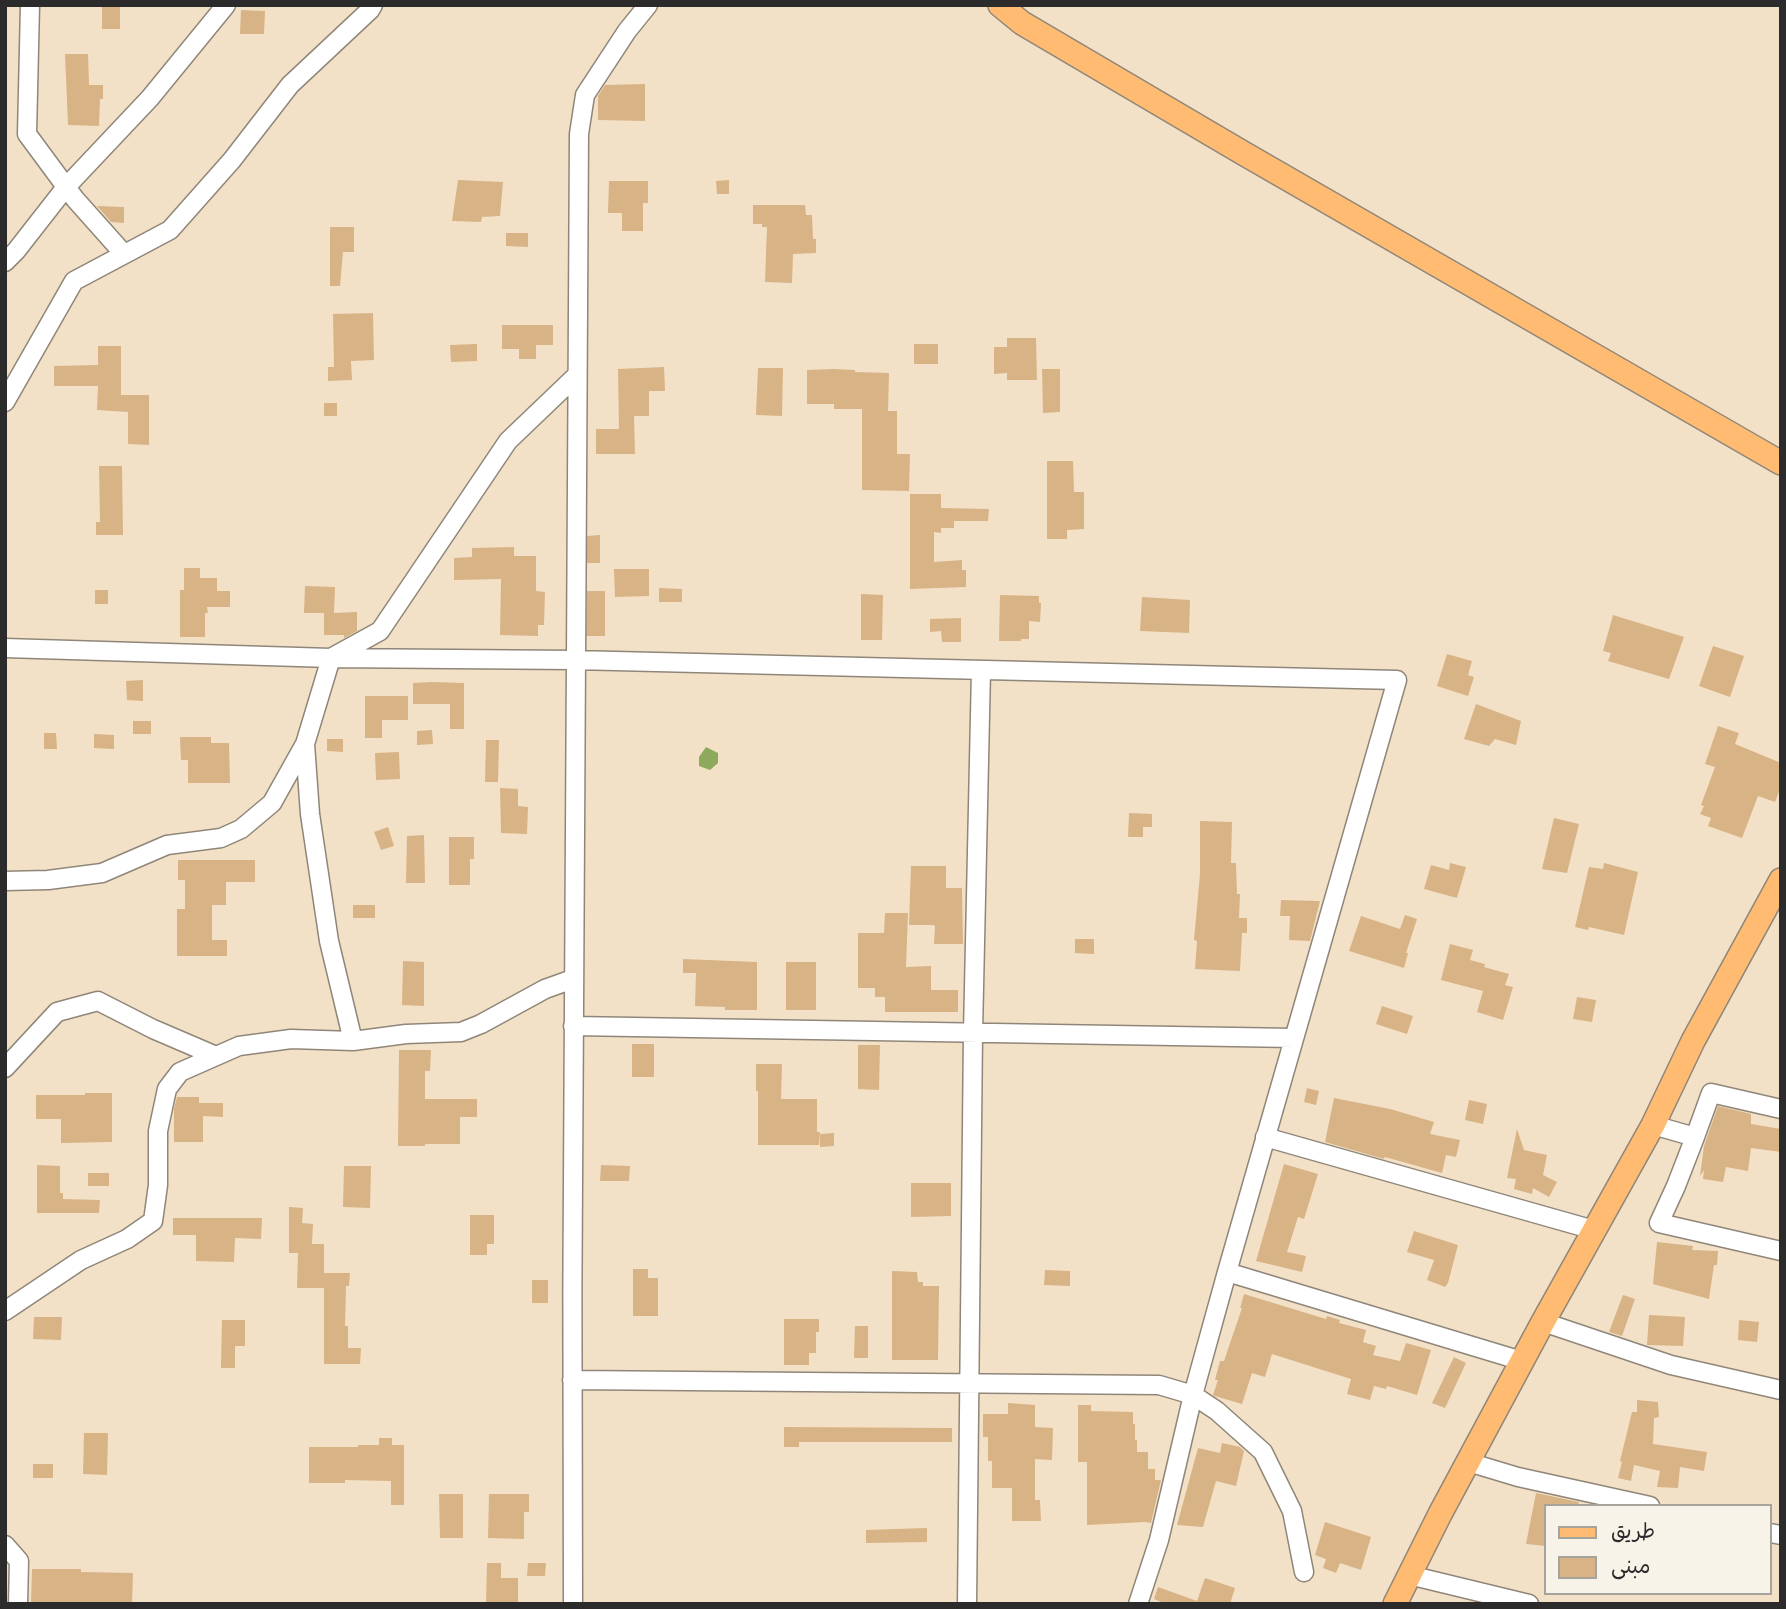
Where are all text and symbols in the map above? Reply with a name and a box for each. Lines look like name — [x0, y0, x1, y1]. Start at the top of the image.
legend — [1544, 1504, 1772, 1595]
text: طريق — [1611, 1517, 1655, 1544]
text: مبنى — [1611, 1552, 1650, 1579]

